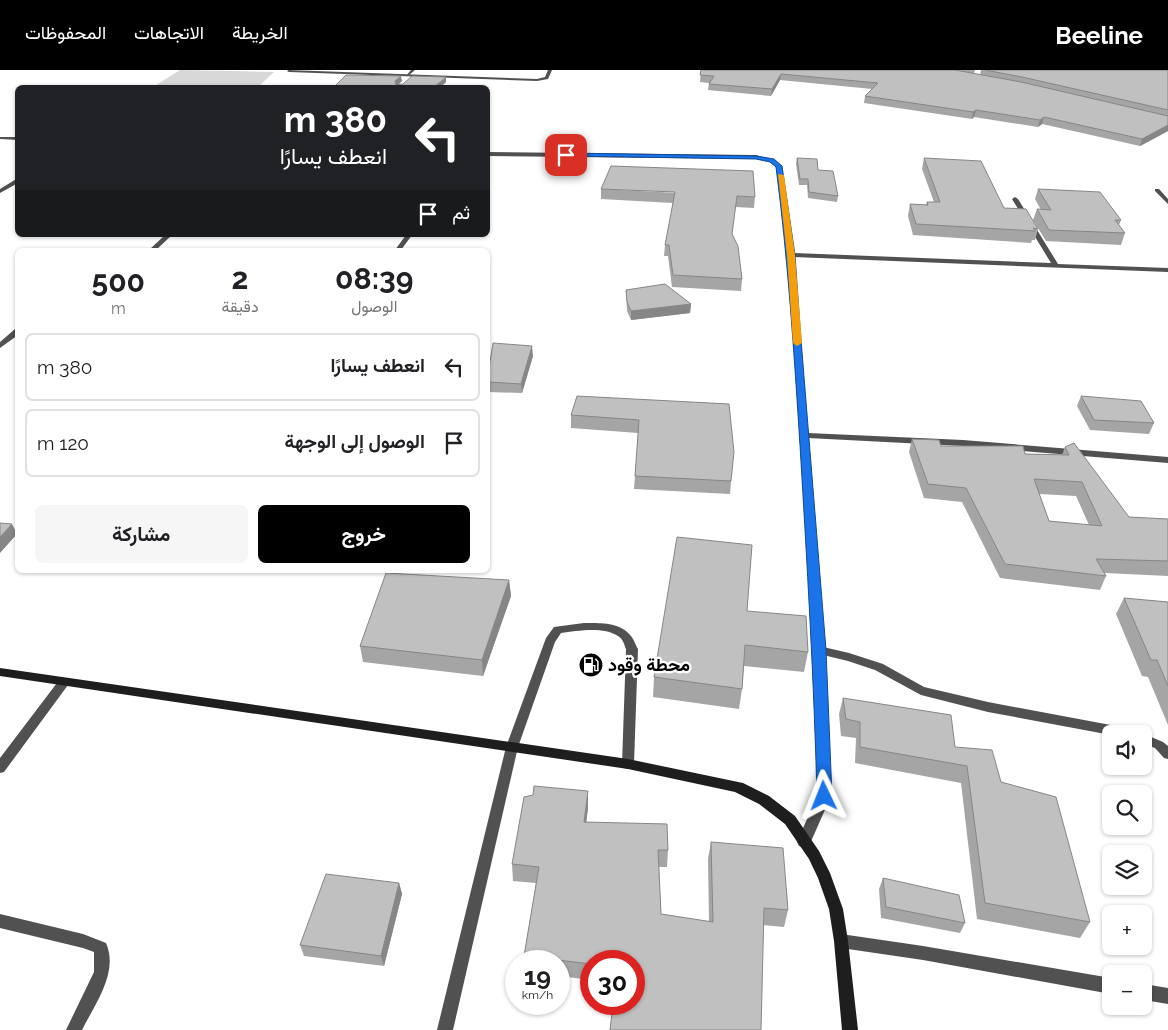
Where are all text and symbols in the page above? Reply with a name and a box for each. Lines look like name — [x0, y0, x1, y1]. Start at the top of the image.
text: Beeline — [1055, 21, 1143, 50]
text: المحفوظات — [25, 22, 106, 43]
text: الاتجاهات — [134, 22, 204, 43]
text: الخريطة — [232, 22, 288, 43]
text: 380 m — [284, 99, 387, 140]
icon: left — [405, 105, 470, 170]
pin — [545, 134, 587, 176]
icon: arrive — [552, 141, 580, 169]
text: انعطف يسارًا — [280, 143, 387, 169]
icon: arrive — [414, 200, 442, 228]
text: ثم — [452, 201, 470, 223]
text: 2 — [232, 261, 249, 296]
text: 08:39 — [335, 261, 413, 296]
text: 500 — [92, 264, 145, 299]
text: دقيقة — [222, 297, 259, 316]
text: الوصول — [351, 297, 397, 316]
text: m — [111, 299, 126, 318]
icon: left — [440, 353, 468, 381]
text: انعطف يسارًا — [331, 354, 425, 376]
text: 380 m — [37, 356, 92, 378]
icon: arrive — [440, 429, 468, 457]
text: الوصول إلى الوجهة — [285, 430, 425, 452]
text: 120 m — [37, 432, 89, 454]
button: مشاركة — [35, 505, 248, 563]
button: خروج — [258, 505, 470, 563]
fuel station icon: محطة وقود — [578, 652, 604, 678]
place label: محطة وقود — [608, 654, 690, 676]
map controls — [1102, 725, 1152, 1015]
button: sound — [1102, 725, 1152, 775]
position arrow — [797, 769, 849, 821]
button: search — [1102, 785, 1152, 835]
button: layers — [1102, 845, 1152, 895]
button: + — [1102, 905, 1152, 955]
speed limit sign: 30 — [580, 950, 645, 1015]
text: 19 — [524, 961, 551, 991]
button: − — [1102, 965, 1152, 1015]
text: km/h — [522, 988, 553, 1002]

